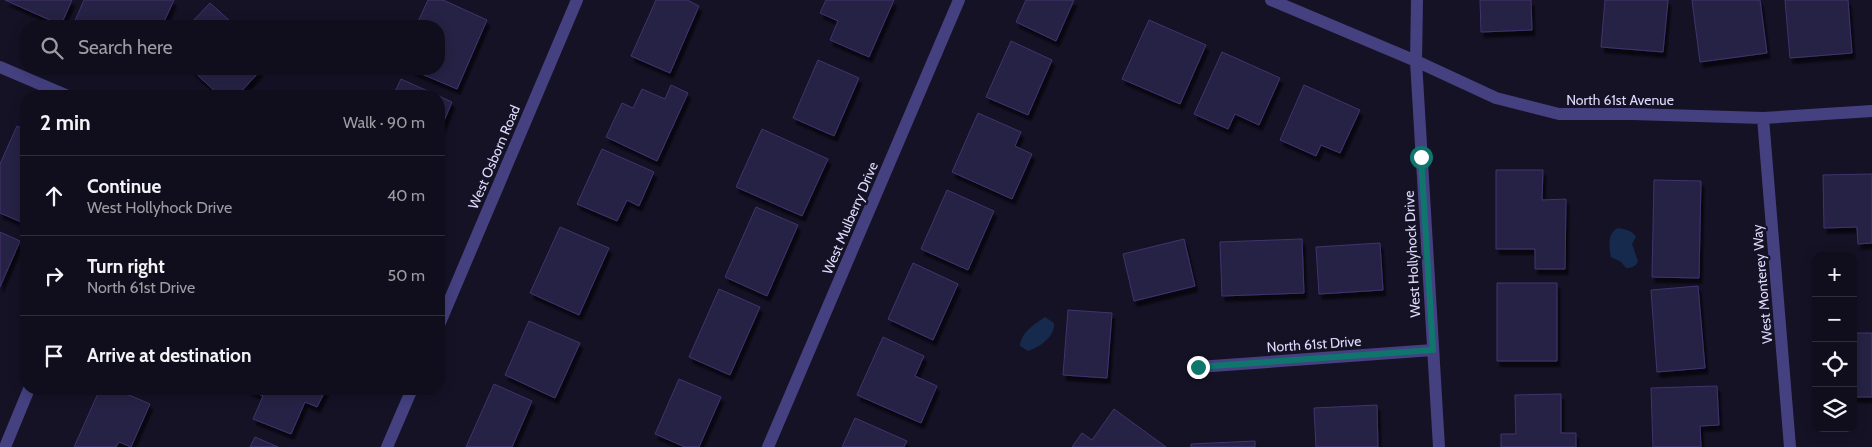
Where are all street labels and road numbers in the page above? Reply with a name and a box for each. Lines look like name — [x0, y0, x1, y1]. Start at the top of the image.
street label: North 61st Avenue — [1566, 91, 1674, 109]
street label: West Osborn Road — [464, 102, 524, 212]
street label: West Mulberry Drive — [818, 159, 882, 277]
street label: West Hollyhock Drive — [1400, 190, 1424, 318]
street label: West Monterey Way — [1748, 224, 1776, 344]
street label: North 61st Drive — [1266, 332, 1362, 356]

